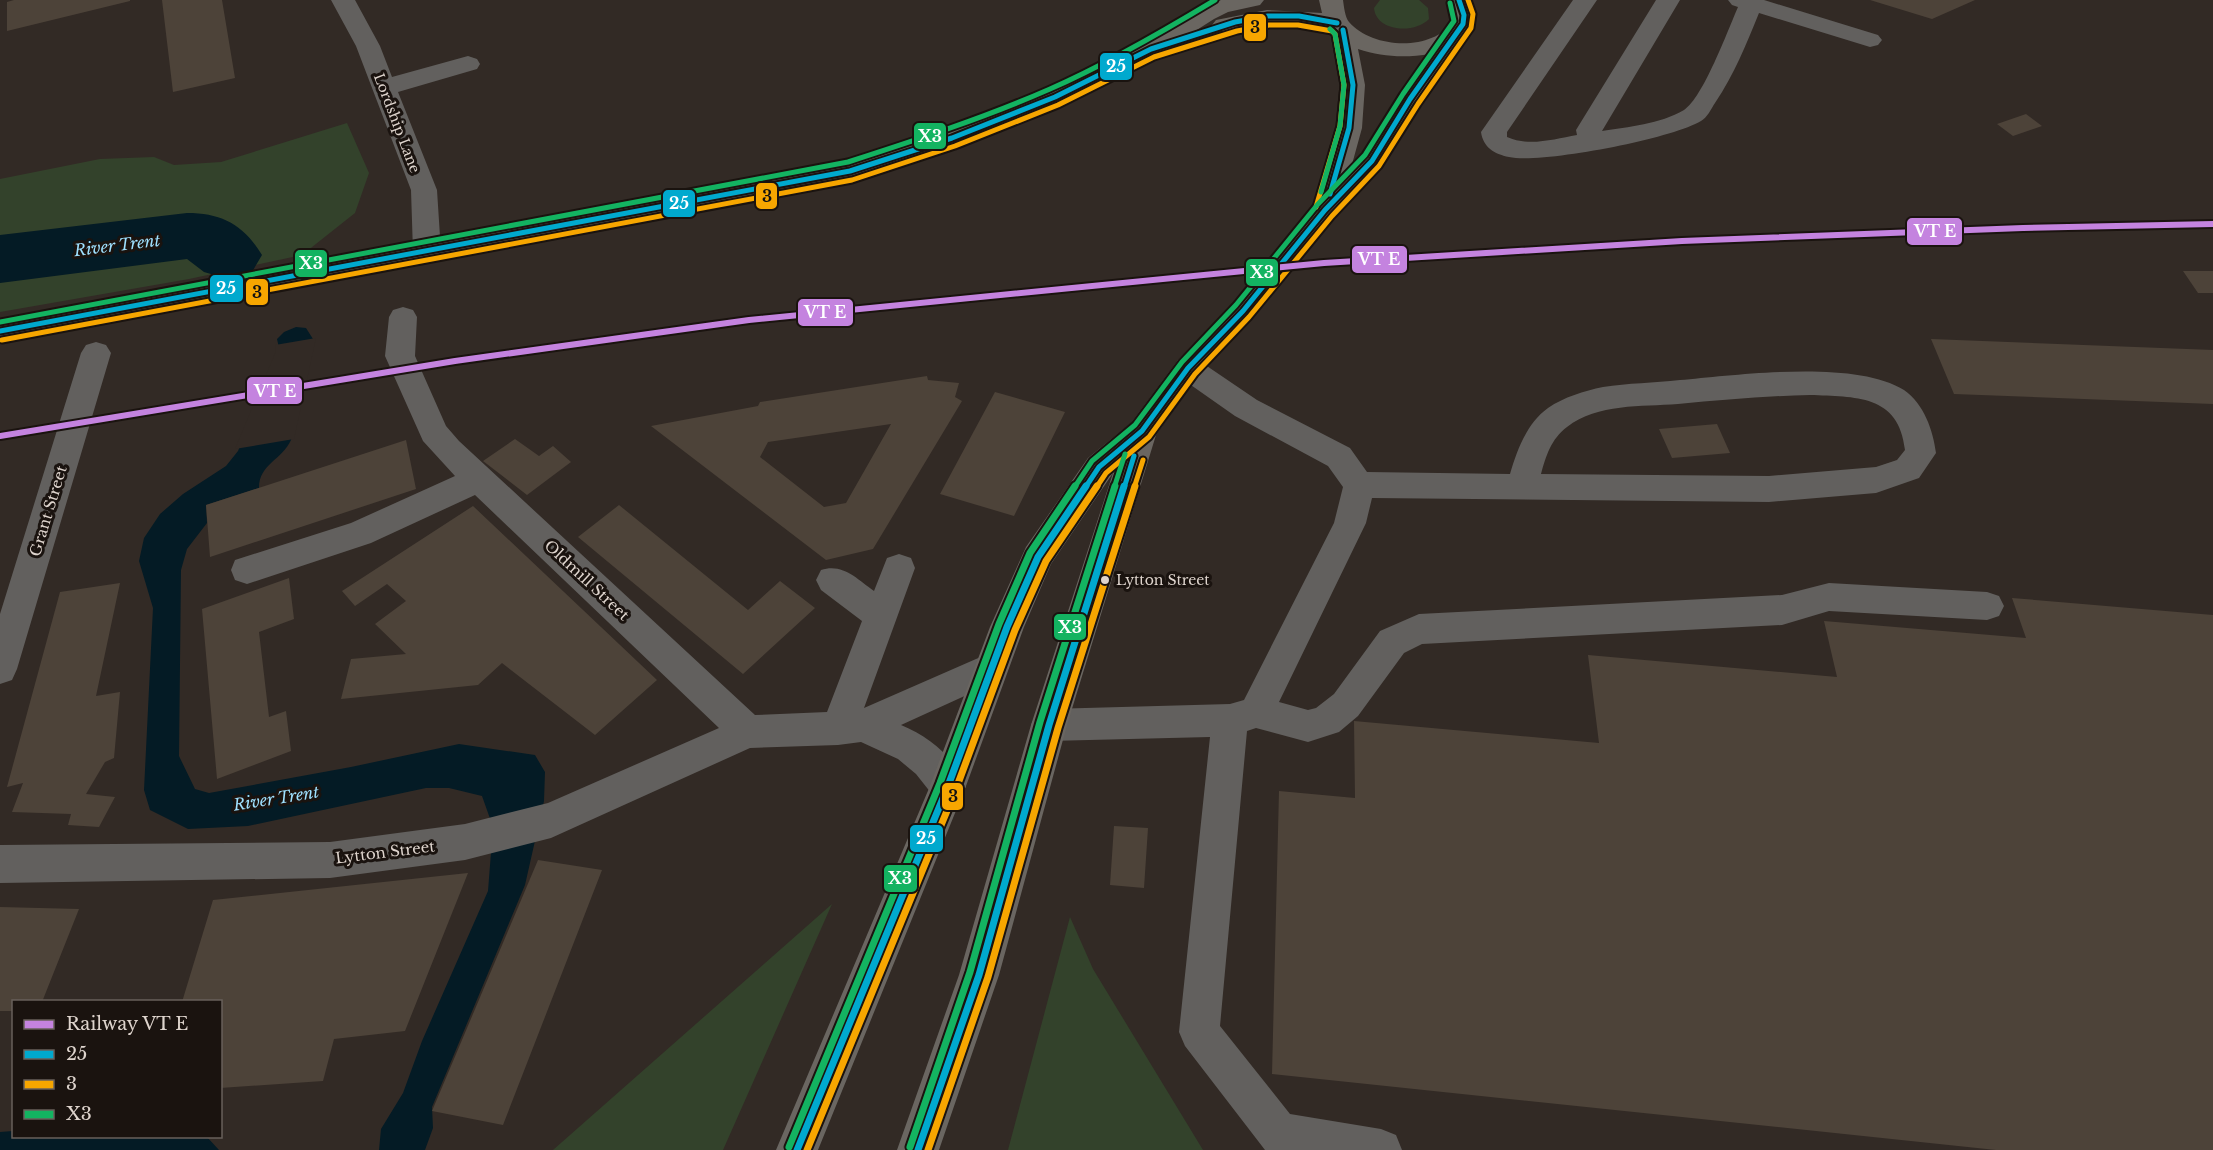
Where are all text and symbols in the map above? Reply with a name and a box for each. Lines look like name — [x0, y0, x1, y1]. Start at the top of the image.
line badge: 3 — [1243, 13, 1267, 42]
text: 3 — [1250, 17, 1260, 37]
line badge: 25 — [1099, 52, 1133, 81]
text: 25 — [1106, 56, 1126, 76]
street label: Lordship Lane — [370, 71, 424, 175]
line badge: X3 — [913, 122, 947, 150]
text: X3 — [917, 126, 942, 146]
line badge: 3 — [755, 182, 778, 210]
text: 3 — [762, 186, 772, 206]
line badge: 25 — [662, 189, 696, 218]
text: 25 — [669, 193, 689, 213]
line badge: VT E — [1906, 217, 1963, 246]
text: VT E — [1913, 221, 1956, 241]
water label: River Trent — [72, 230, 161, 260]
line badge: VT E — [1351, 245, 1408, 274]
line badge: X3 — [294, 249, 328, 278]
text: VT E — [1357, 249, 1400, 269]
text: X3 — [298, 253, 323, 273]
line badge: X3 — [1245, 258, 1279, 287]
text: X3 — [1249, 262, 1274, 282]
line badge: 25 — [209, 274, 244, 303]
text: 25 — [216, 278, 236, 298]
line badge: 3 — [245, 278, 269, 306]
text: 3 — [252, 282, 262, 302]
line badge: VT E — [797, 298, 854, 327]
text: VT E — [803, 302, 846, 322]
line badge: VT E — [246, 376, 303, 405]
text: VT E — [253, 381, 296, 401]
street label: Grant Street — [25, 463, 71, 559]
street label: Oldmill Street — [541, 536, 634, 624]
place label: Lytton Street — [1116, 571, 1210, 589]
marker: Lytton Street — [1099, 574, 1111, 586]
line badge: X3 — [1053, 613, 1087, 641]
text: X3 — [1057, 617, 1082, 637]
water label: River Trent — [231, 781, 320, 815]
line badge: 3 — [941, 782, 964, 811]
text: 3 — [948, 786, 958, 806]
line badge: 25 — [909, 824, 944, 853]
text: 25 — [916, 828, 936, 848]
street label: Lytton Street — [334, 836, 436, 868]
line badge: X3 — [883, 864, 918, 893]
text: X3 — [887, 868, 912, 888]
legend — [12, 1000, 222, 1138]
text: Railway VT E — [66, 1013, 188, 1035]
text: 25 — [66, 1043, 87, 1065]
text: 3 — [66, 1073, 77, 1095]
text: X3 — [66, 1103, 92, 1125]

